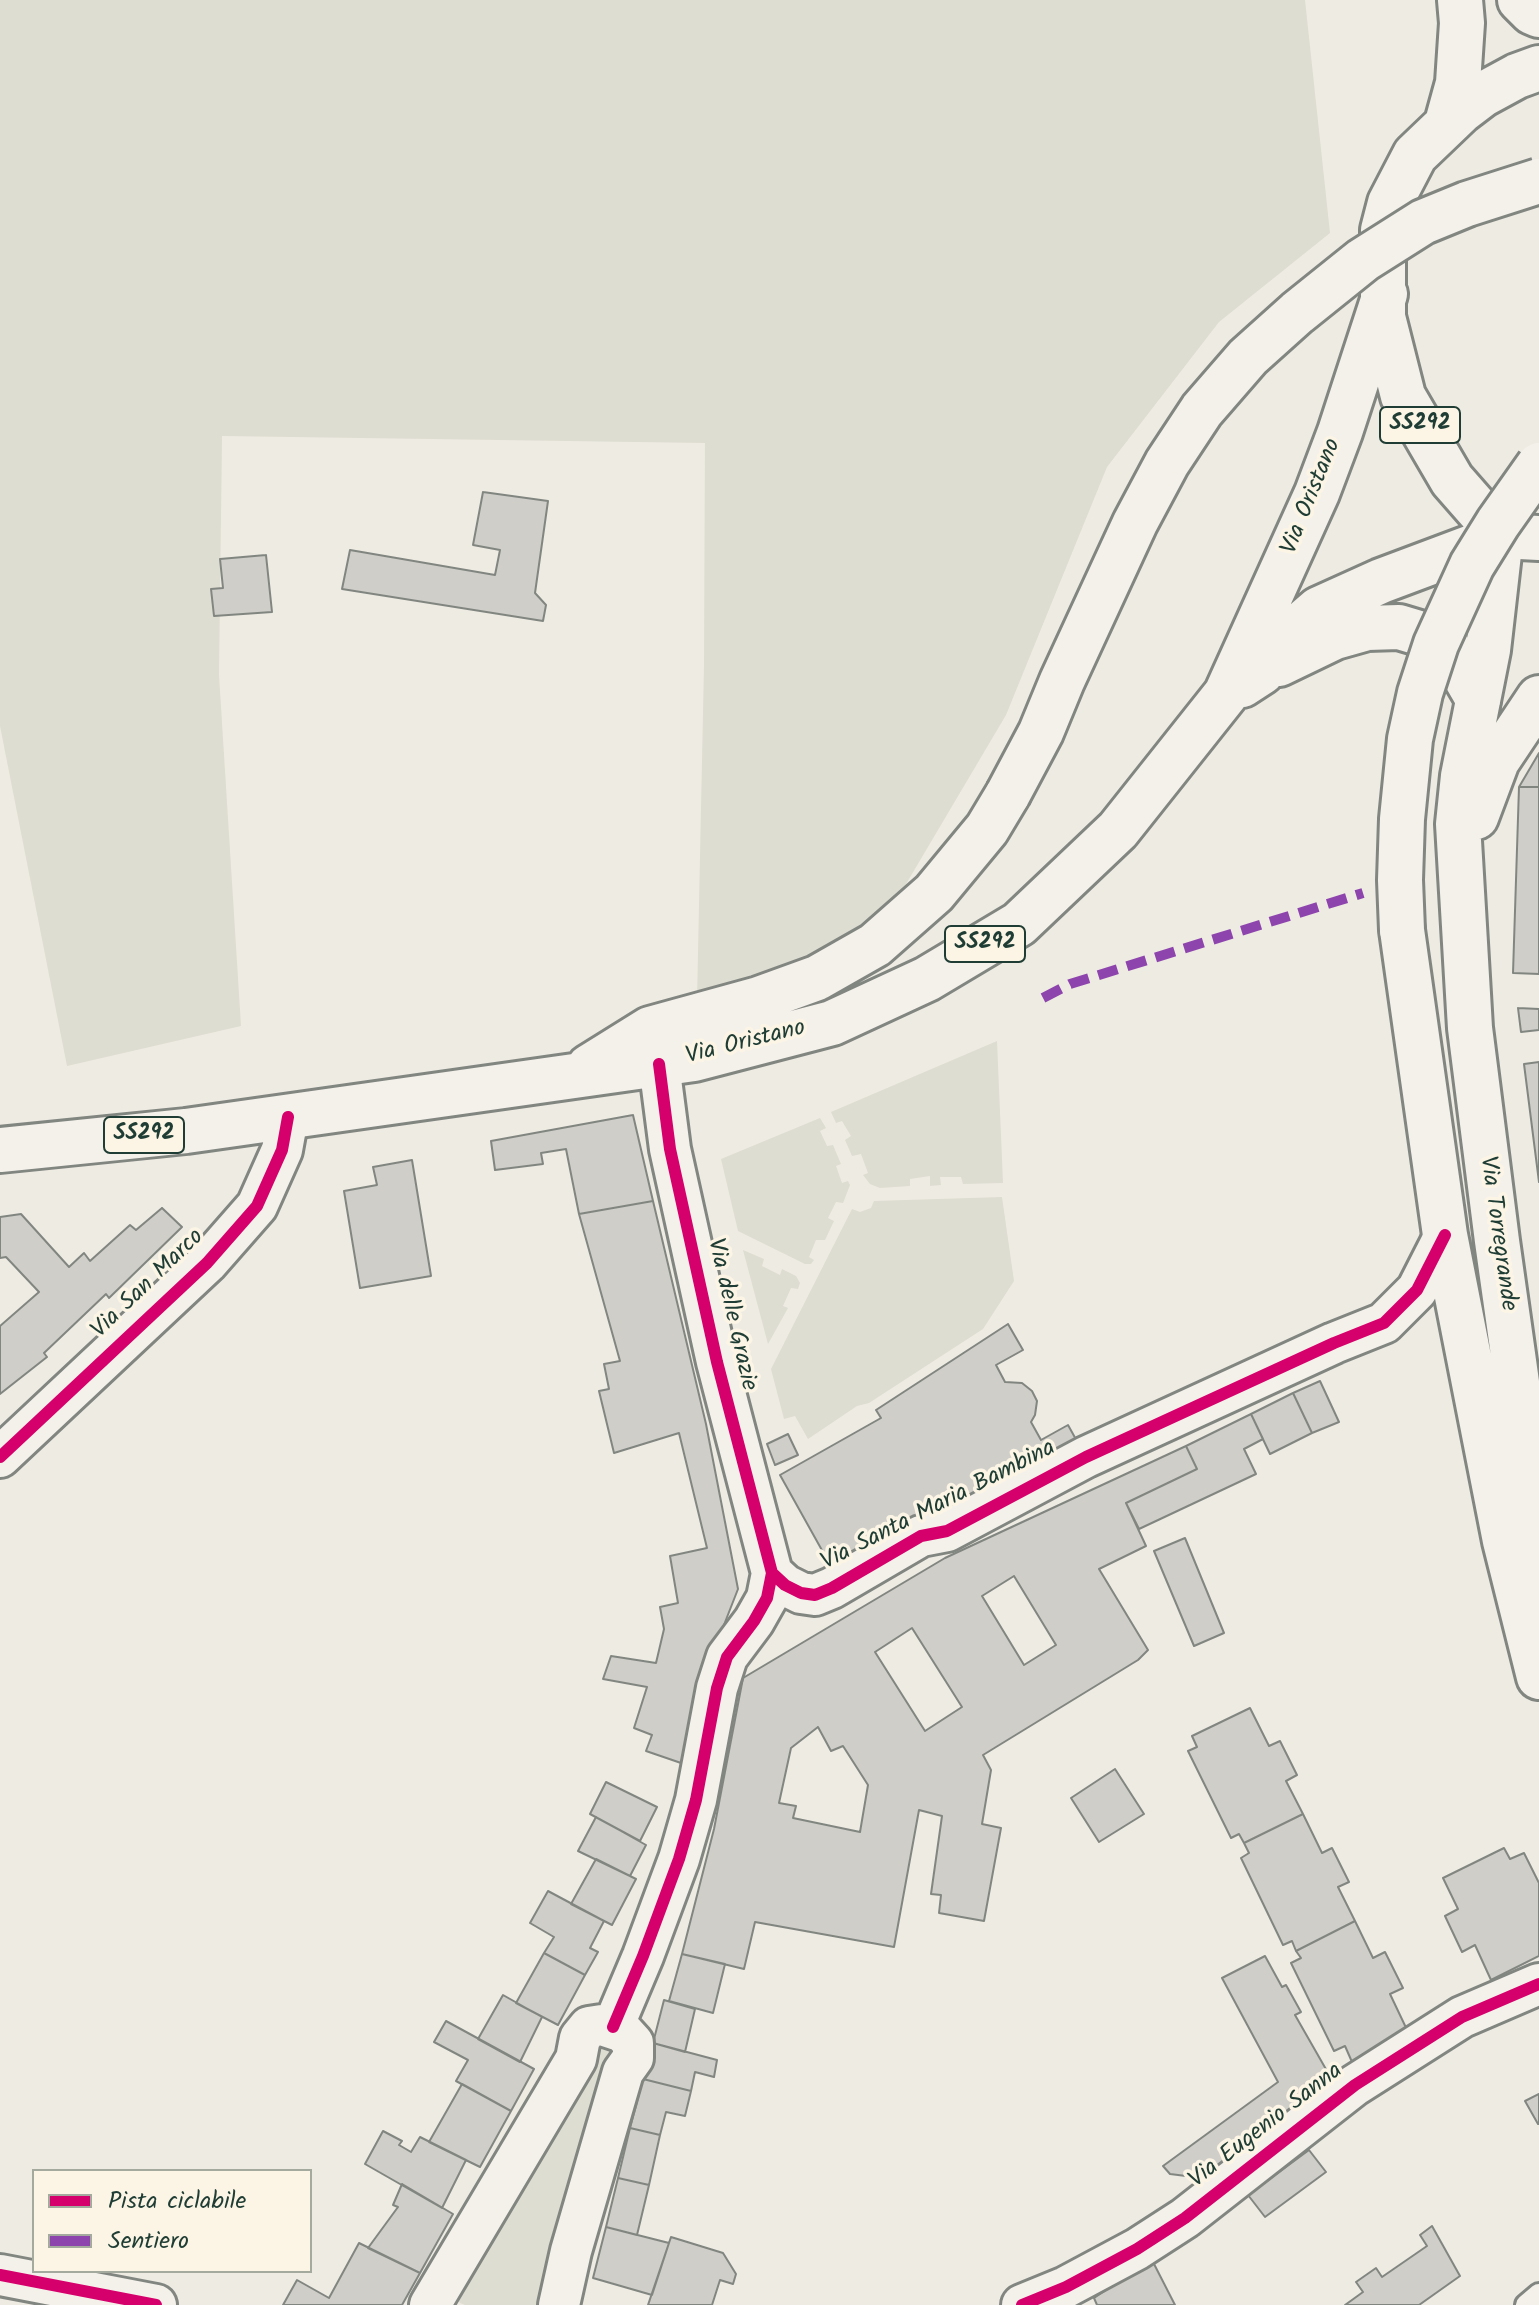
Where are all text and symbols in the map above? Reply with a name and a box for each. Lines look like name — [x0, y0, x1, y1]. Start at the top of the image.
road number: SS292 — [1380, 407, 1460, 443]
street label: Via Oristano — [1277, 435, 1349, 559]
road number: SS292 — [945, 926, 1025, 962]
street label: Via Oristano — [683, 1015, 809, 1073]
road number: SS292 — [104, 1117, 184, 1153]
street label: Via Torregrande — [1471, 1155, 1521, 1313]
street label: Via San Marco — [87, 1224, 211, 1346]
street label: Via delle Grazie — [699, 1236, 761, 1394]
street label: Via Santa Maria Bambina — [817, 1435, 1061, 1579]
street label: Via Eugenio Sanna — [1184, 2058, 1350, 2196]
legend — [32, 2169, 312, 2273]
text: Pista ciclabile — [108, 2182, 246, 2221]
text: Sentiero — [108, 2222, 189, 2261]

